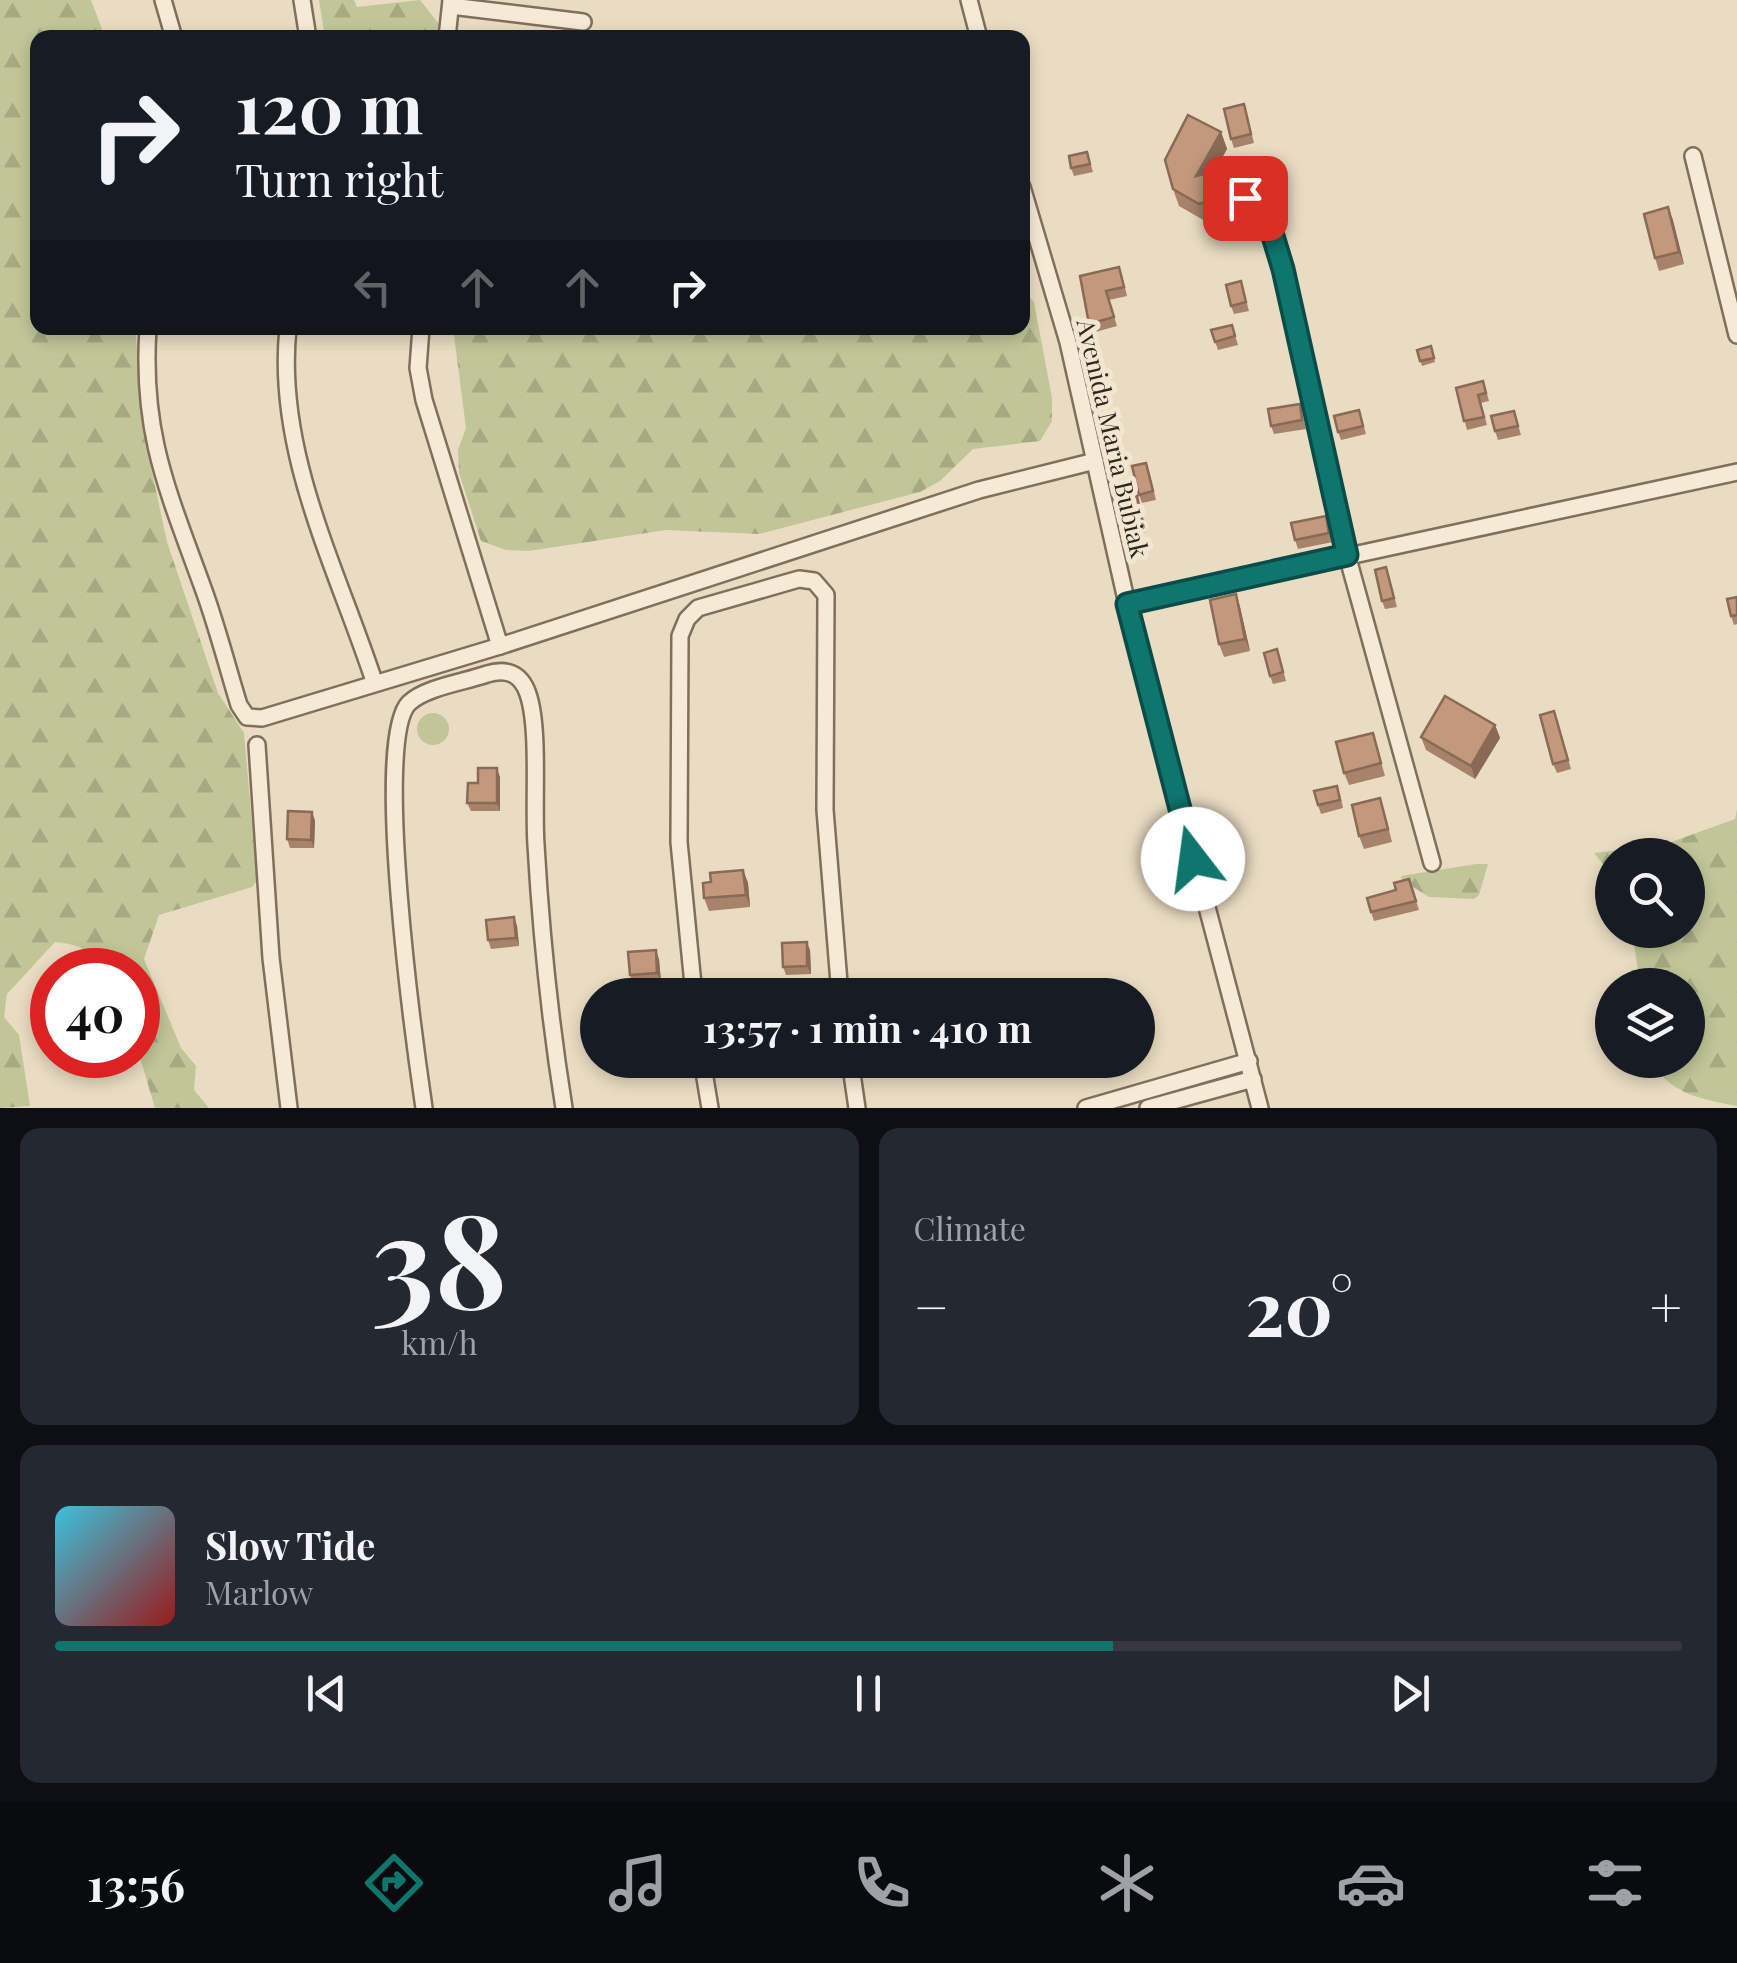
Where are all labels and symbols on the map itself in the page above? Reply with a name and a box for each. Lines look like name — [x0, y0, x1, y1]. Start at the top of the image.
pin — [1203, 156, 1288, 241]
street label: Avenida Maria Bubiak — [1070, 314, 1158, 561]
position arrow — [1141, 807, 1245, 911]
speed limit sign: 40 — [30, 948, 160, 1078]

